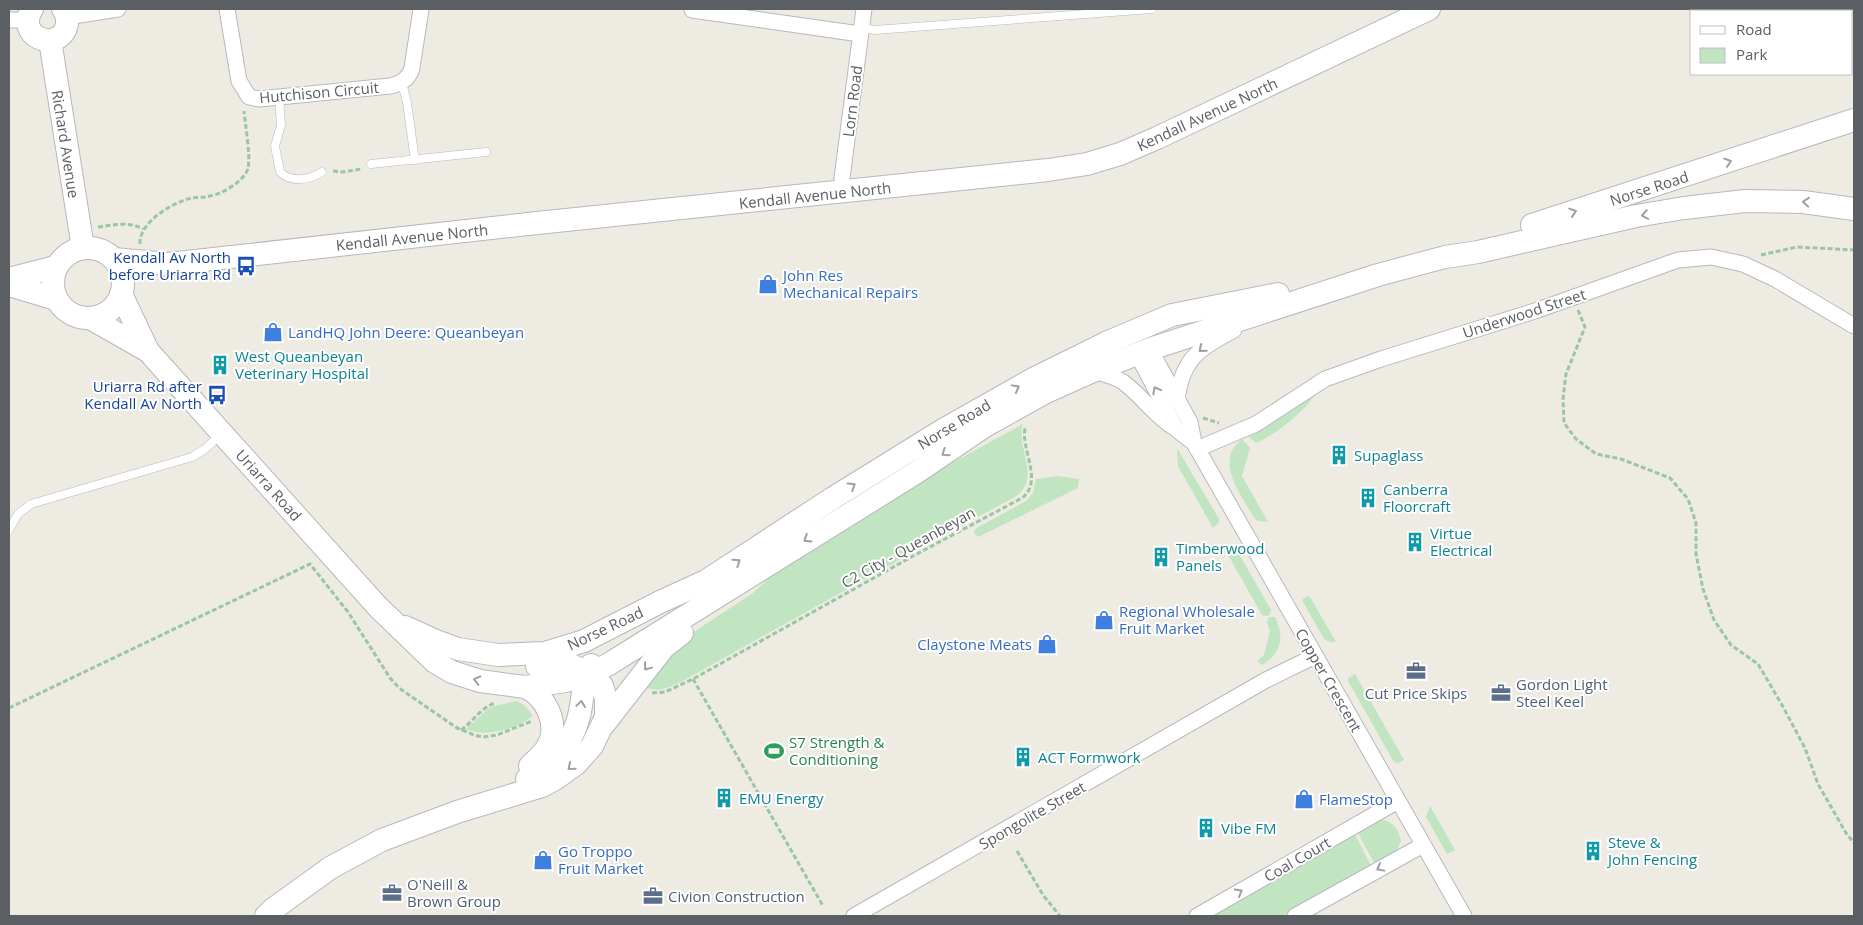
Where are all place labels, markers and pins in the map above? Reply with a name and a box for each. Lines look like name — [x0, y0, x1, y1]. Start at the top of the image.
place label: Kendall Av North before Uriarra Rd — [109, 247, 231, 284]
bus stop icon: Kendall Av North before Uriarra Rd — [235, 255, 257, 277]
place label: John Res Mechanical Repairs — [781, 265, 918, 302]
shop icon: John Res Mechanical Repairs — [757, 273, 779, 295]
shop icon: LandHQ John Deere: Queanbeyan — [262, 321, 284, 343]
place label: LandHQ John Deere: Queanbeyan — [288, 322, 524, 342]
place label: West Queanbeyan Veterinary Hospital — [235, 346, 369, 383]
building icon: West Queanbeyan Veterinary Hospital — [209, 354, 231, 376]
place label: Uriarra Rd after Kendall Av North — [84, 376, 202, 413]
bus stop icon: Uriarra Rd after Kendall Av North — [206, 384, 228, 406]
building icon: Supaglass — [1328, 444, 1350, 466]
place label: Supaglass — [1354, 445, 1424, 465]
place label: Canberra Floorcraft — [1383, 479, 1451, 516]
building icon: Canberra Floorcraft — [1357, 487, 1379, 509]
place label: Virtue Electrical — [1430, 523, 1492, 560]
building icon: Virtue Electrical — [1404, 531, 1426, 553]
place label: Timberwood Panels — [1176, 538, 1265, 575]
building icon: Timberwood Panels — [1150, 546, 1172, 568]
place label: Regional Wholesale Fruit Market — [1119, 601, 1255, 638]
shop icon: Regional Wholesale Fruit Market — [1093, 609, 1115, 631]
shop icon: Claystone Meats — [1036, 633, 1058, 655]
place label: Claystone Meats — [917, 634, 1032, 654]
office icon: Cut Price Skips — [1405, 660, 1427, 682]
place label: Gordon Light Steel Keel — [1516, 674, 1608, 711]
office icon: Gordon Light Steel Keel — [1490, 682, 1512, 704]
place label: Cut Price Skips — [1365, 683, 1467, 703]
place label: S7 Strength & Conditioning — [789, 732, 885, 769]
sports icon: S7 Strength & Conditioning — [763, 740, 785, 762]
building icon: ACT Formwork — [1012, 746, 1034, 768]
place label: ACT Formwork — [1038, 747, 1141, 767]
building icon: EMU Energy — [713, 787, 735, 809]
place label: EMU Energy — [739, 788, 824, 808]
shop icon: FlameStop — [1293, 788, 1315, 810]
place label: FlameStop — [1319, 789, 1393, 809]
building icon: Vibe FM — [1195, 817, 1217, 839]
place label: Vibe FM — [1221, 818, 1276, 838]
place label: Steve & John Fencing — [1606, 832, 1697, 869]
building icon: Steve & John Fencing — [1582, 840, 1604, 862]
place label: Go Troppo Fruit Market — [558, 841, 644, 878]
shop icon: Go Troppo Fruit Market — [532, 849, 554, 871]
place label: O'Neill & Brown Group — [407, 874, 501, 911]
office icon: O'Neill & Brown Group — [381, 882, 403, 904]
office icon: Civion Construction — [642, 885, 664, 907]
place label: Civion Construction — [668, 886, 805, 906]

